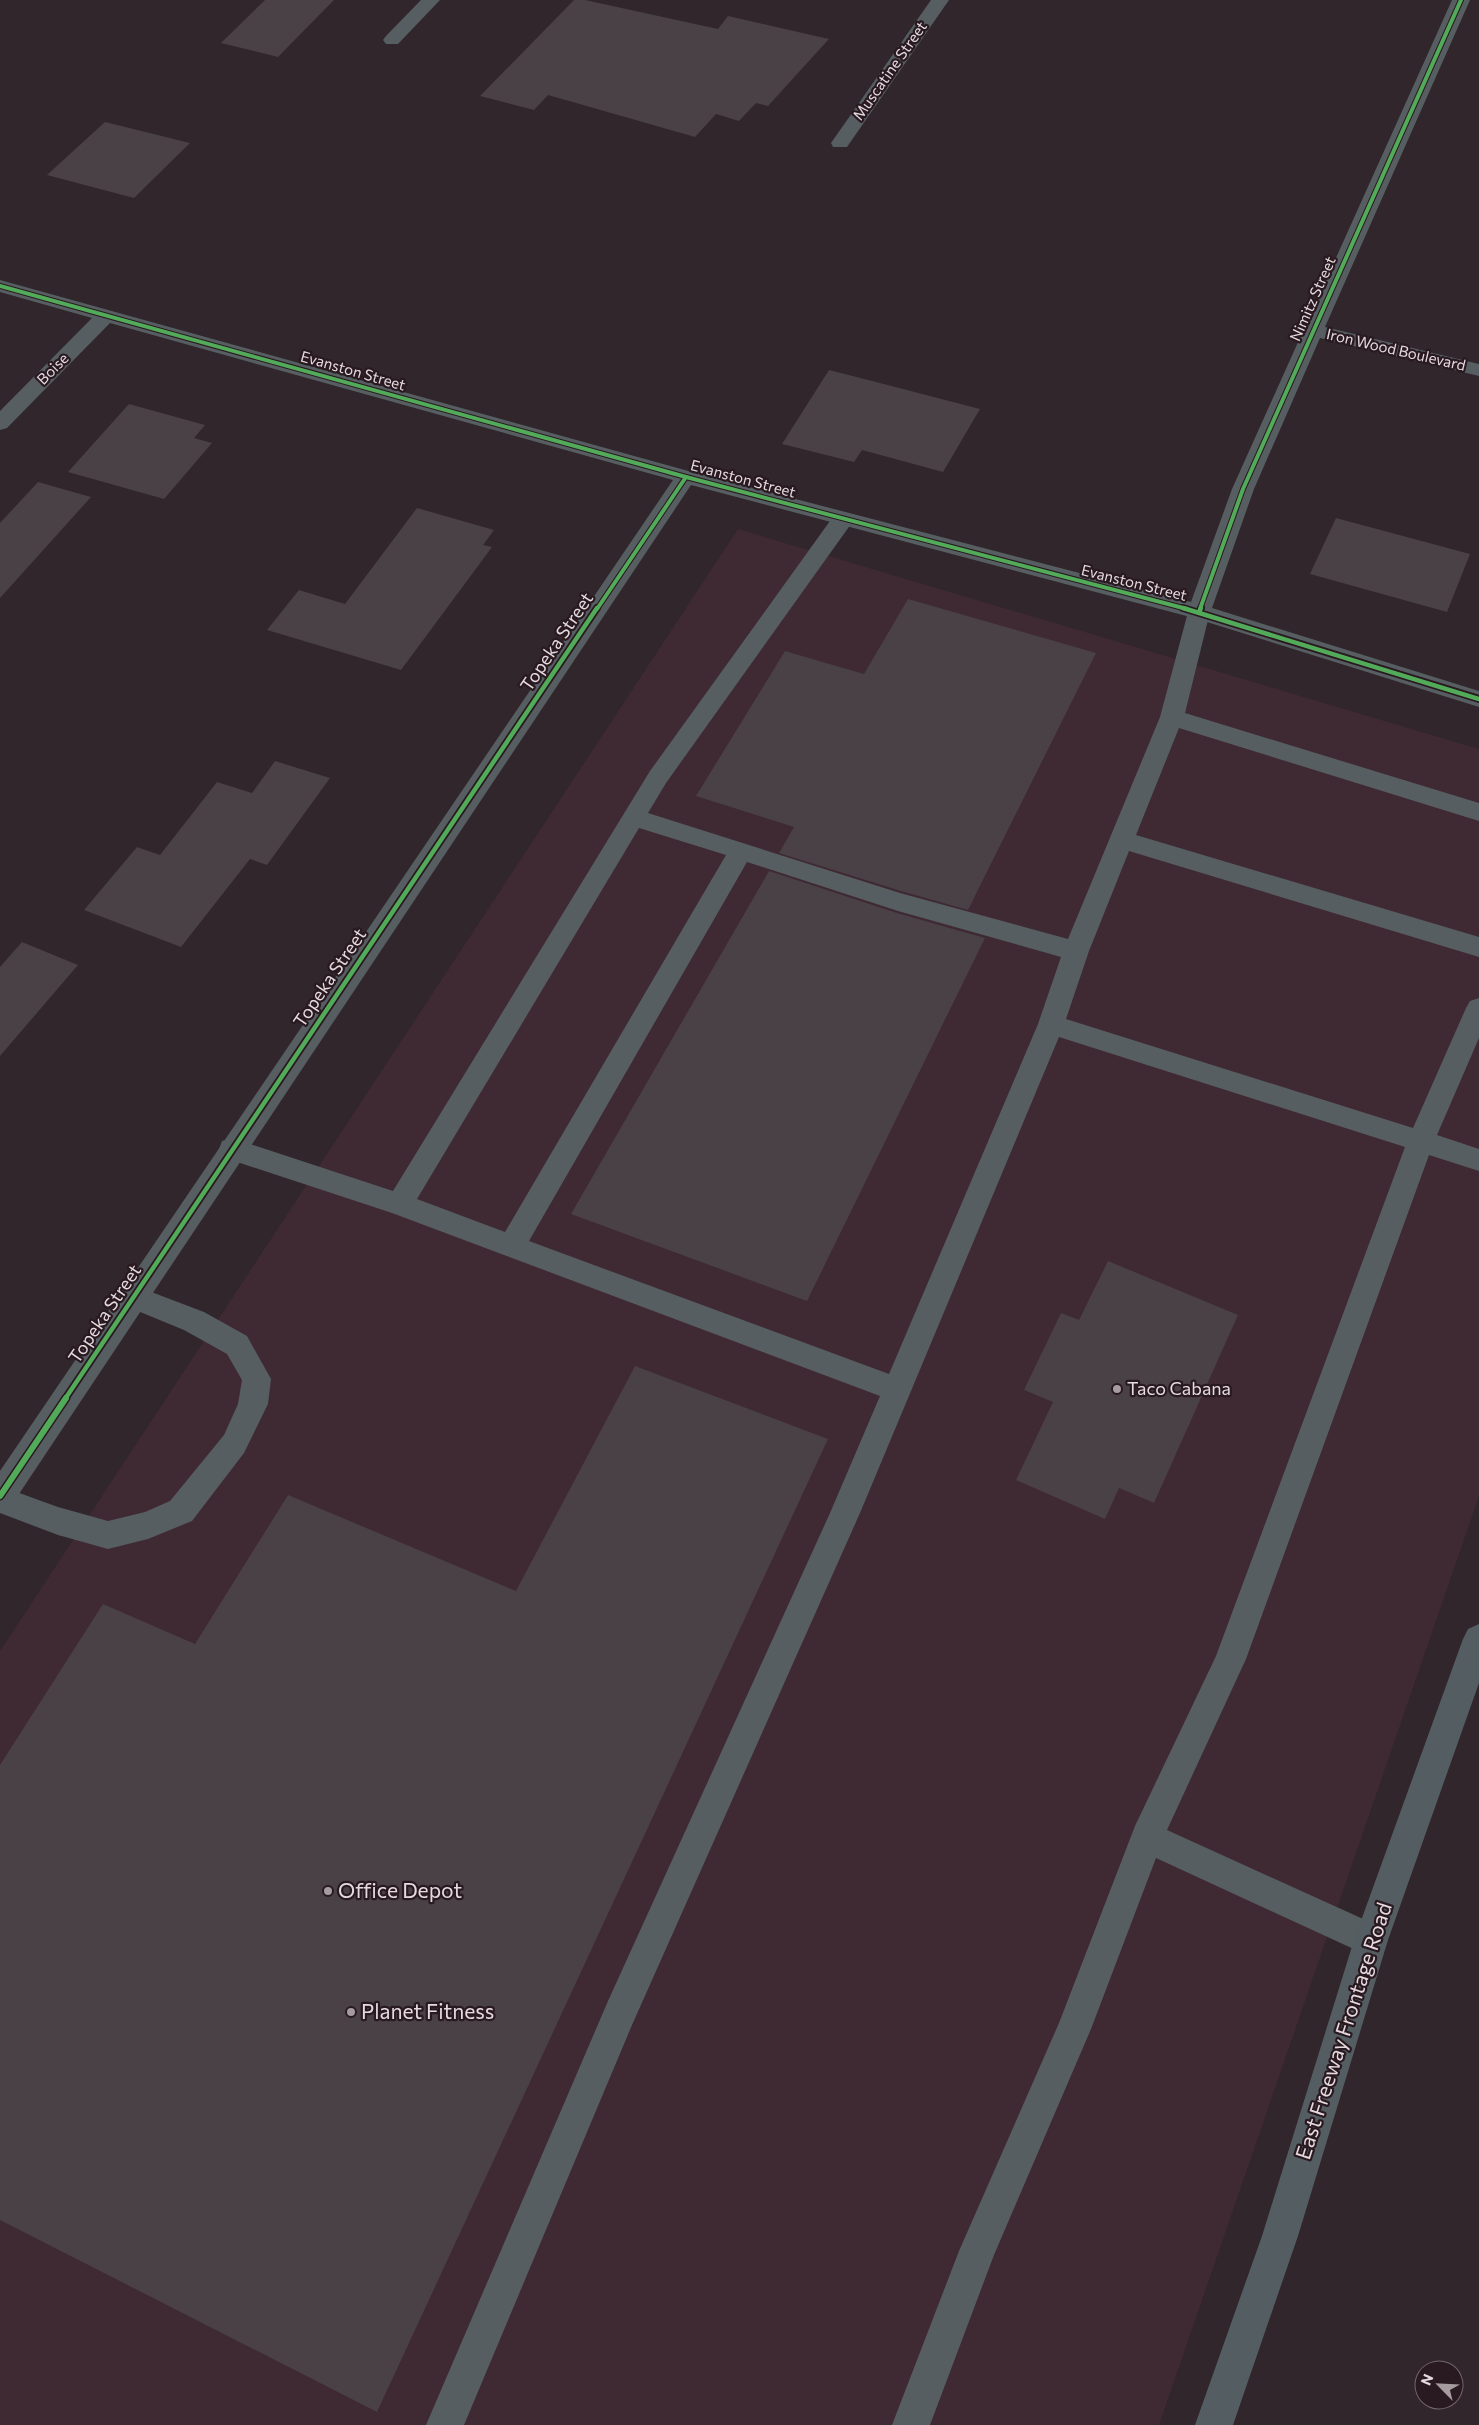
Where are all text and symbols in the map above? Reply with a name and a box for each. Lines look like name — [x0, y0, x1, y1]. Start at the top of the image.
street label: Muscatine Street — [848, 18, 930, 123]
street label: Nimitz Street — [1285, 253, 1339, 344]
street label: Iron Wood Boulevard — [1325, 324, 1468, 374]
street label: Evanston Street — [299, 346, 408, 394]
street label: Boise — [33, 349, 72, 388]
street label: Evanston Street — [689, 455, 798, 501]
street label: Evanston Street — [1080, 560, 1189, 604]
street label: Topeka Street — [515, 588, 597, 695]
street label: Topeka Street — [288, 924, 370, 1031]
street label: Topeka Street — [63, 1260, 145, 1367]
place label: Taco Cabana — [1127, 1377, 1231, 1399]
marker: Taco Cabana — [1111, 1383, 1123, 1395]
place label: Office Depot — [338, 1877, 462, 1902]
marker: Office Depot — [322, 1885, 334, 1897]
street label: East Freeway Frontage Road — [1289, 1899, 1396, 2162]
place label: Planet Fitness — [361, 1998, 494, 2023]
marker: Planet Fitness — [345, 2006, 357, 2018]
north arrow — [1414, 2360, 1464, 2410]
text: N — [1417, 2371, 1437, 2388]

